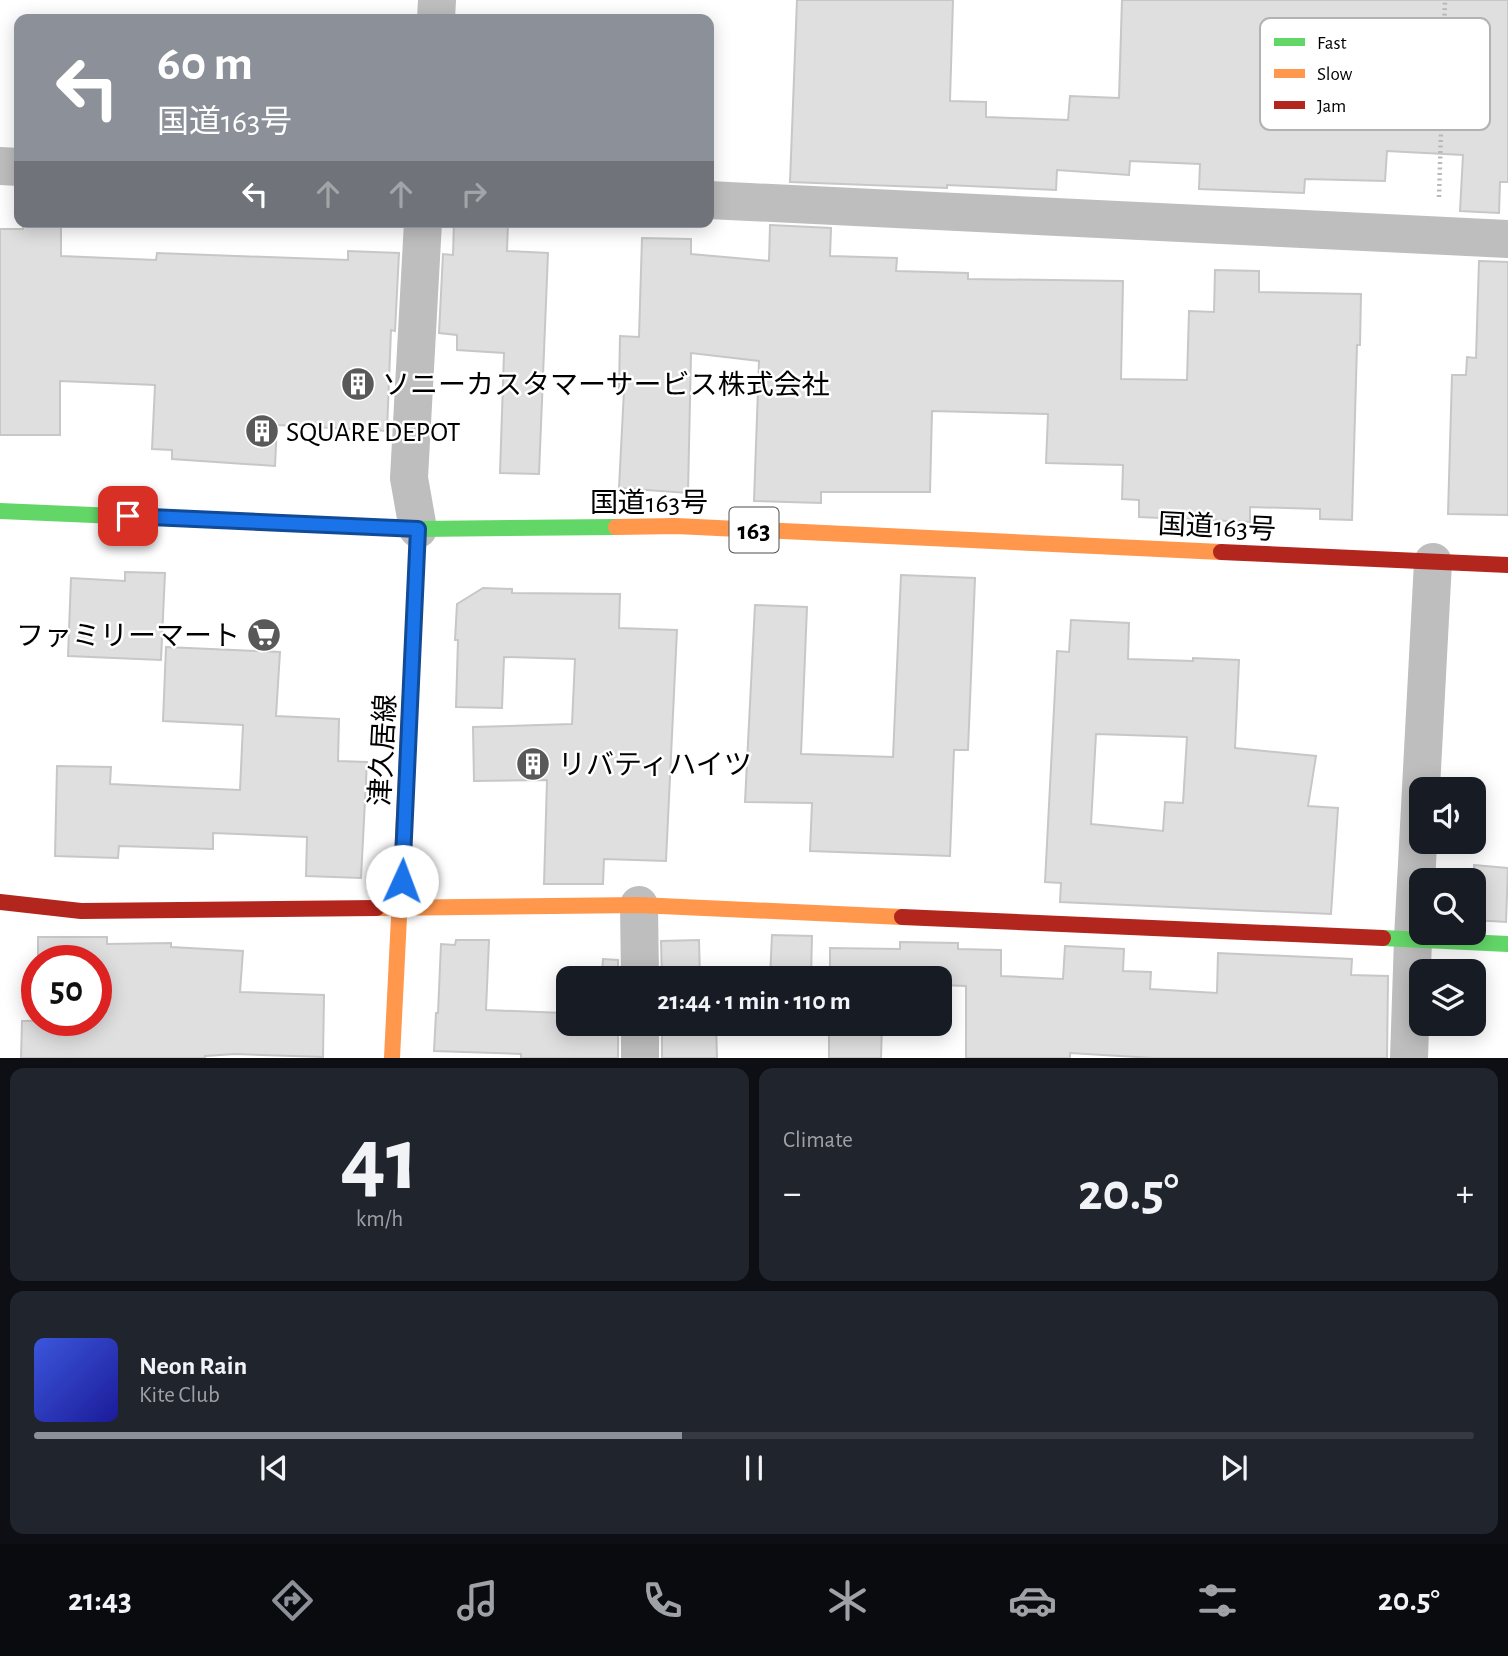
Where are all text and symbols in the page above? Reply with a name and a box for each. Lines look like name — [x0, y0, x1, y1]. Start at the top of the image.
legend — [1260, 18, 1490, 130]
text: Fast — [1317, 34, 1347, 53]
text: 60 m — [157, 40, 253, 89]
icon: left — [42, 42, 133, 133]
text: Slow — [1317, 65, 1353, 84]
text: Jam — [1317, 97, 1346, 116]
text: 国道163号 — [157, 106, 292, 138]
icon: left — [236, 175, 274, 213]
icon: ahead — [309, 175, 347, 213]
icon: ahead — [382, 175, 420, 213]
icon: right — [455, 175, 493, 213]
building icon: ソニーカスタマーサービス株式会社 — [339, 365, 377, 403]
place label: ソニーカスタマーサービス株式会社 — [382, 370, 829, 400]
building icon: SQUARE DEPOT — [243, 412, 281, 450]
place label: SQUARE DEPOT — [286, 419, 461, 447]
pin — [98, 486, 158, 546]
street label: 国道163号 — [590, 488, 708, 518]
icon: arrive — [109, 497, 147, 535]
road number: 163 — [730, 508, 778, 552]
street label: 国道163号 — [1157, 509, 1277, 545]
supermarket icon: ファミリーマート — [245, 616, 283, 654]
place label: ファミリーマート — [16, 623, 240, 651]
street label: 津久居線 — [365, 693, 401, 807]
building icon: リバティハイツ — [514, 745, 552, 783]
place label: リバティハイツ — [558, 751, 752, 780]
map controls — [1409, 777, 1486, 1036]
button: sound — [1409, 777, 1486, 854]
position arrow — [365, 844, 439, 918]
button: search — [1409, 868, 1486, 945]
speed limit sign: 50 — [21, 945, 112, 1036]
button: layers — [1409, 959, 1486, 1036]
text: 21:44 · 1 min · 110 m — [657, 988, 851, 1014]
text: 41 — [340, 1115, 419, 1206]
text: Climate — [783, 1129, 853, 1152]
text: 20.5° — [1078, 1167, 1179, 1219]
text: − — [783, 1175, 801, 1213]
text: + — [1456, 1175, 1474, 1213]
text: km/h — [356, 1208, 403, 1231]
text: Neon Rain — [139, 1353, 247, 1379]
text: Kite Club — [139, 1384, 220, 1407]
icon: previous — [255, 1449, 293, 1487]
icon: pause — [735, 1449, 773, 1487]
icon: next — [1215, 1449, 1253, 1487]
icon: directions — [268, 1576, 317, 1625]
icon: music — [453, 1576, 502, 1625]
icon: phone — [638, 1576, 687, 1625]
icon: climate — [823, 1576, 872, 1625]
icon: car — [1008, 1576, 1057, 1625]
icon: filters — [1193, 1576, 1242, 1625]
text: 21:43 — [68, 1584, 132, 1616]
text: 20.5° — [1378, 1584, 1440, 1616]

